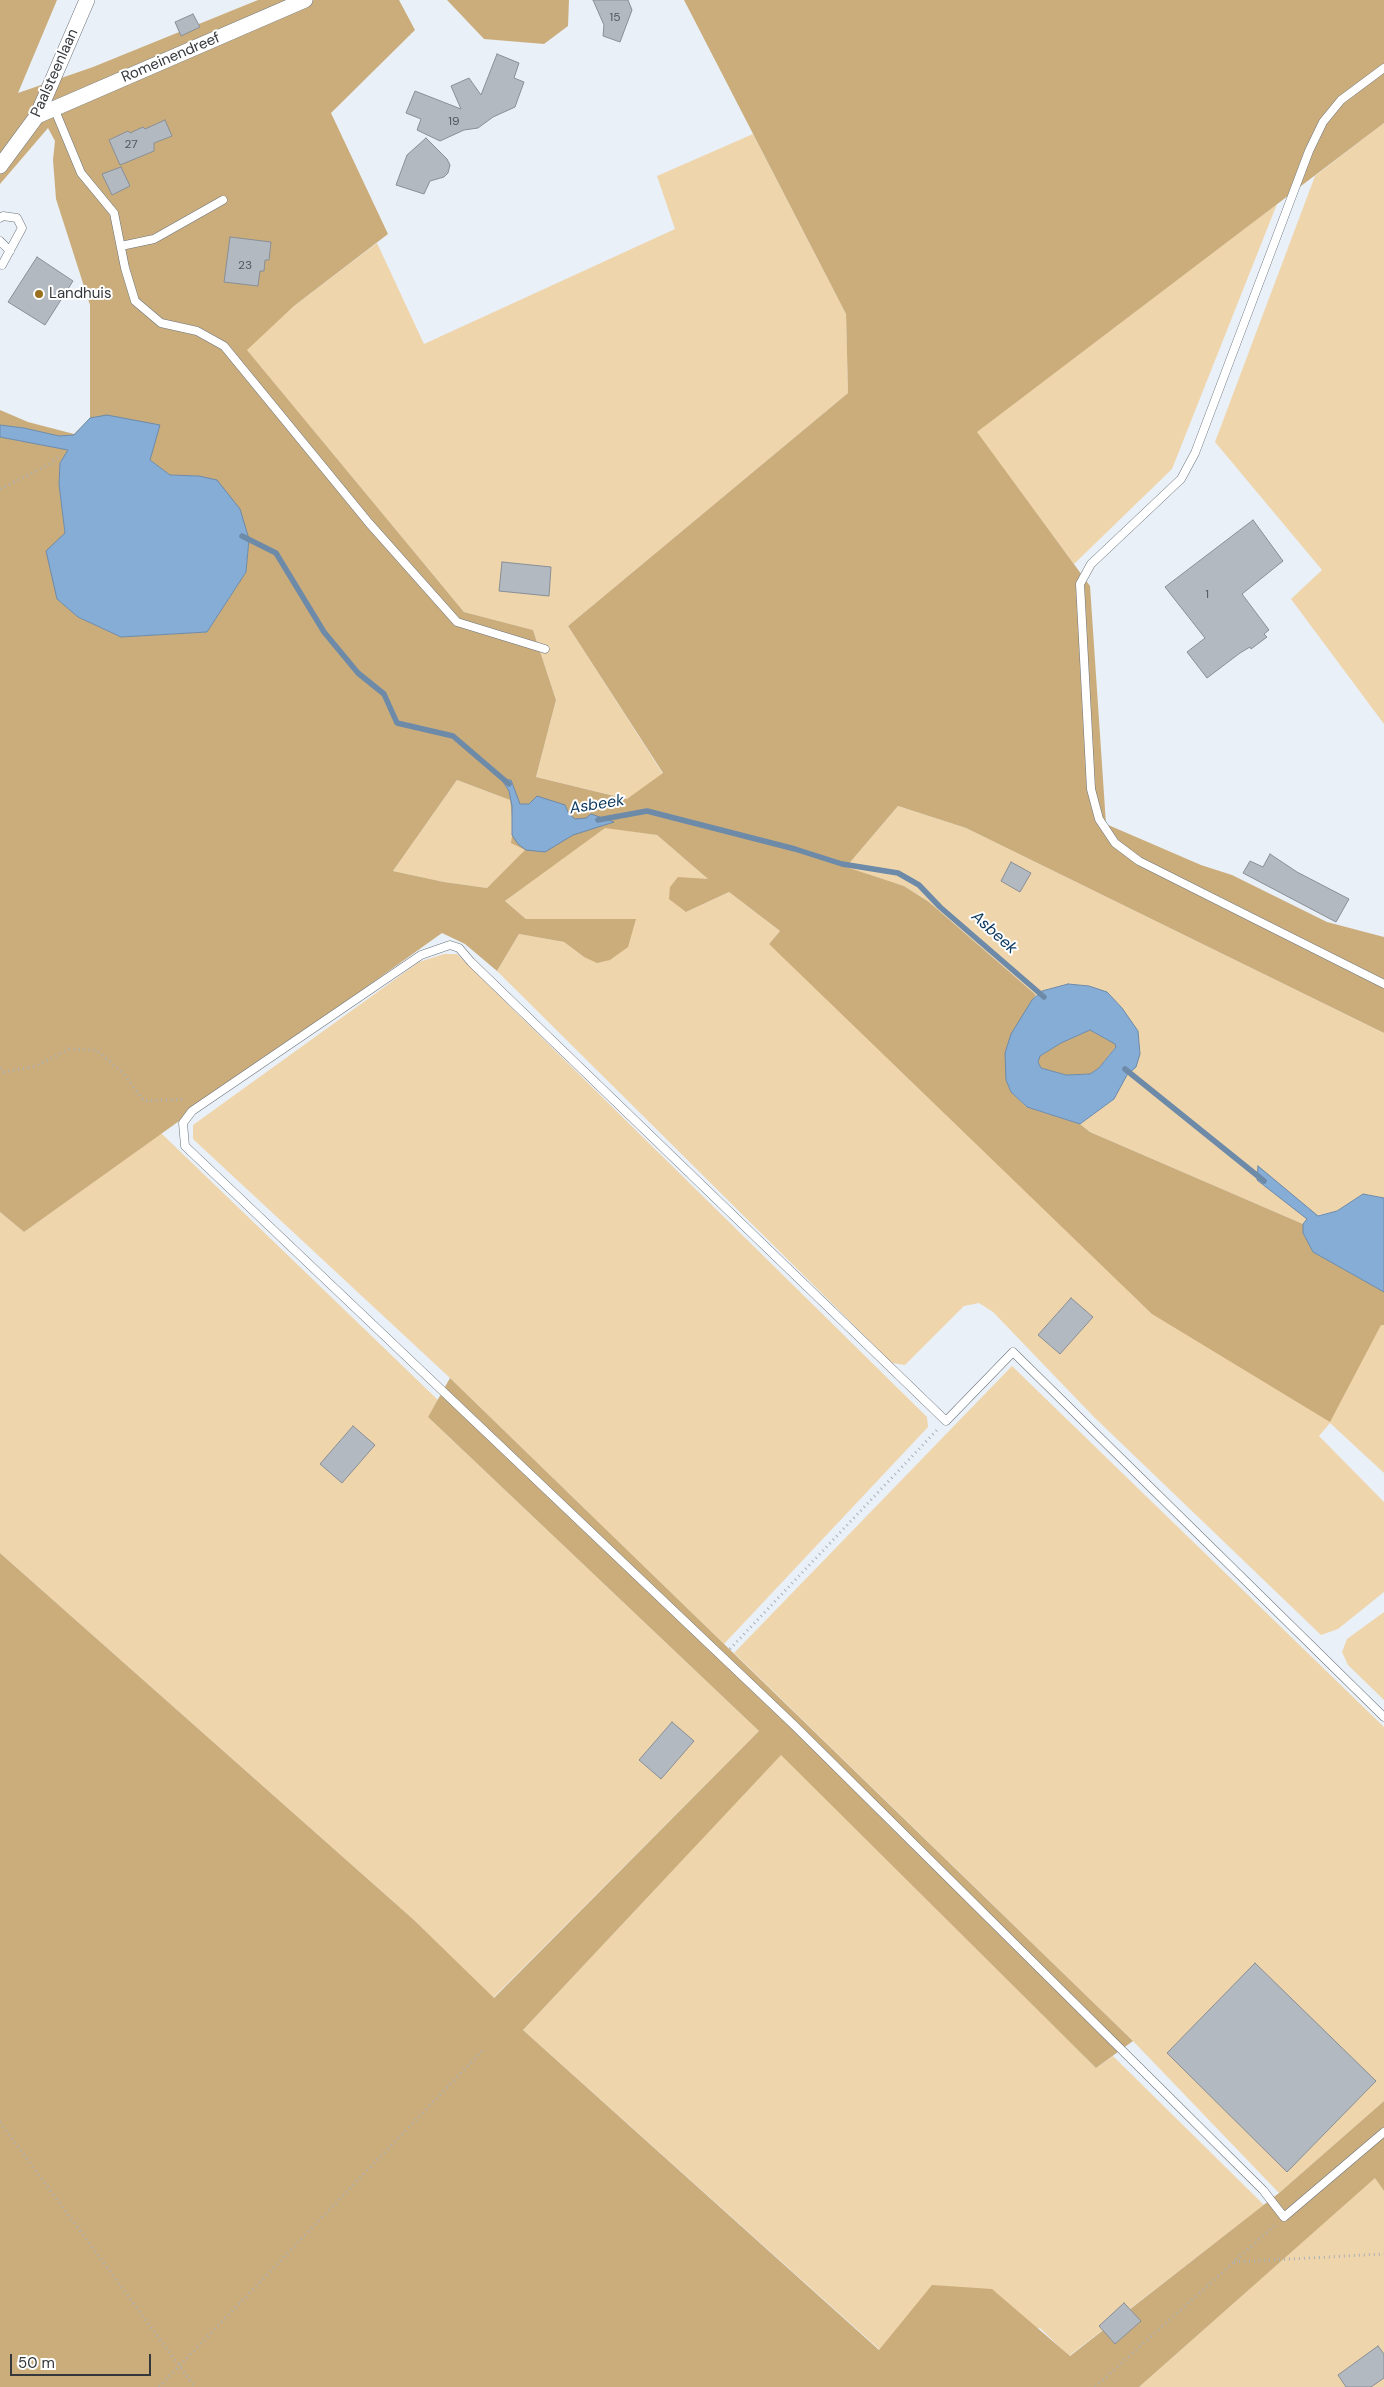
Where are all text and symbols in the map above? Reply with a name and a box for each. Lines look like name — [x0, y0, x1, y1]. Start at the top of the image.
house number: 15 — [609, 11, 621, 25]
street label: Paalsteenlaan — [27, 26, 83, 120]
street label: Romeinendreef — [119, 29, 223, 87]
house number: 19 — [448, 115, 460, 129]
house number: 27 — [124, 138, 138, 152]
house number: 23 — [238, 259, 252, 273]
place label: Landhuis — [49, 285, 111, 303]
marker: Landhuis — [33, 288, 45, 300]
house number: 1 — [1205, 588, 1209, 602]
water label: Asbeek — [568, 791, 626, 819]
water label: Asbeek — [967, 907, 1021, 959]
scale bar — [12, 2344, 154, 2376]
text: 50 m — [18, 2353, 55, 2373]

